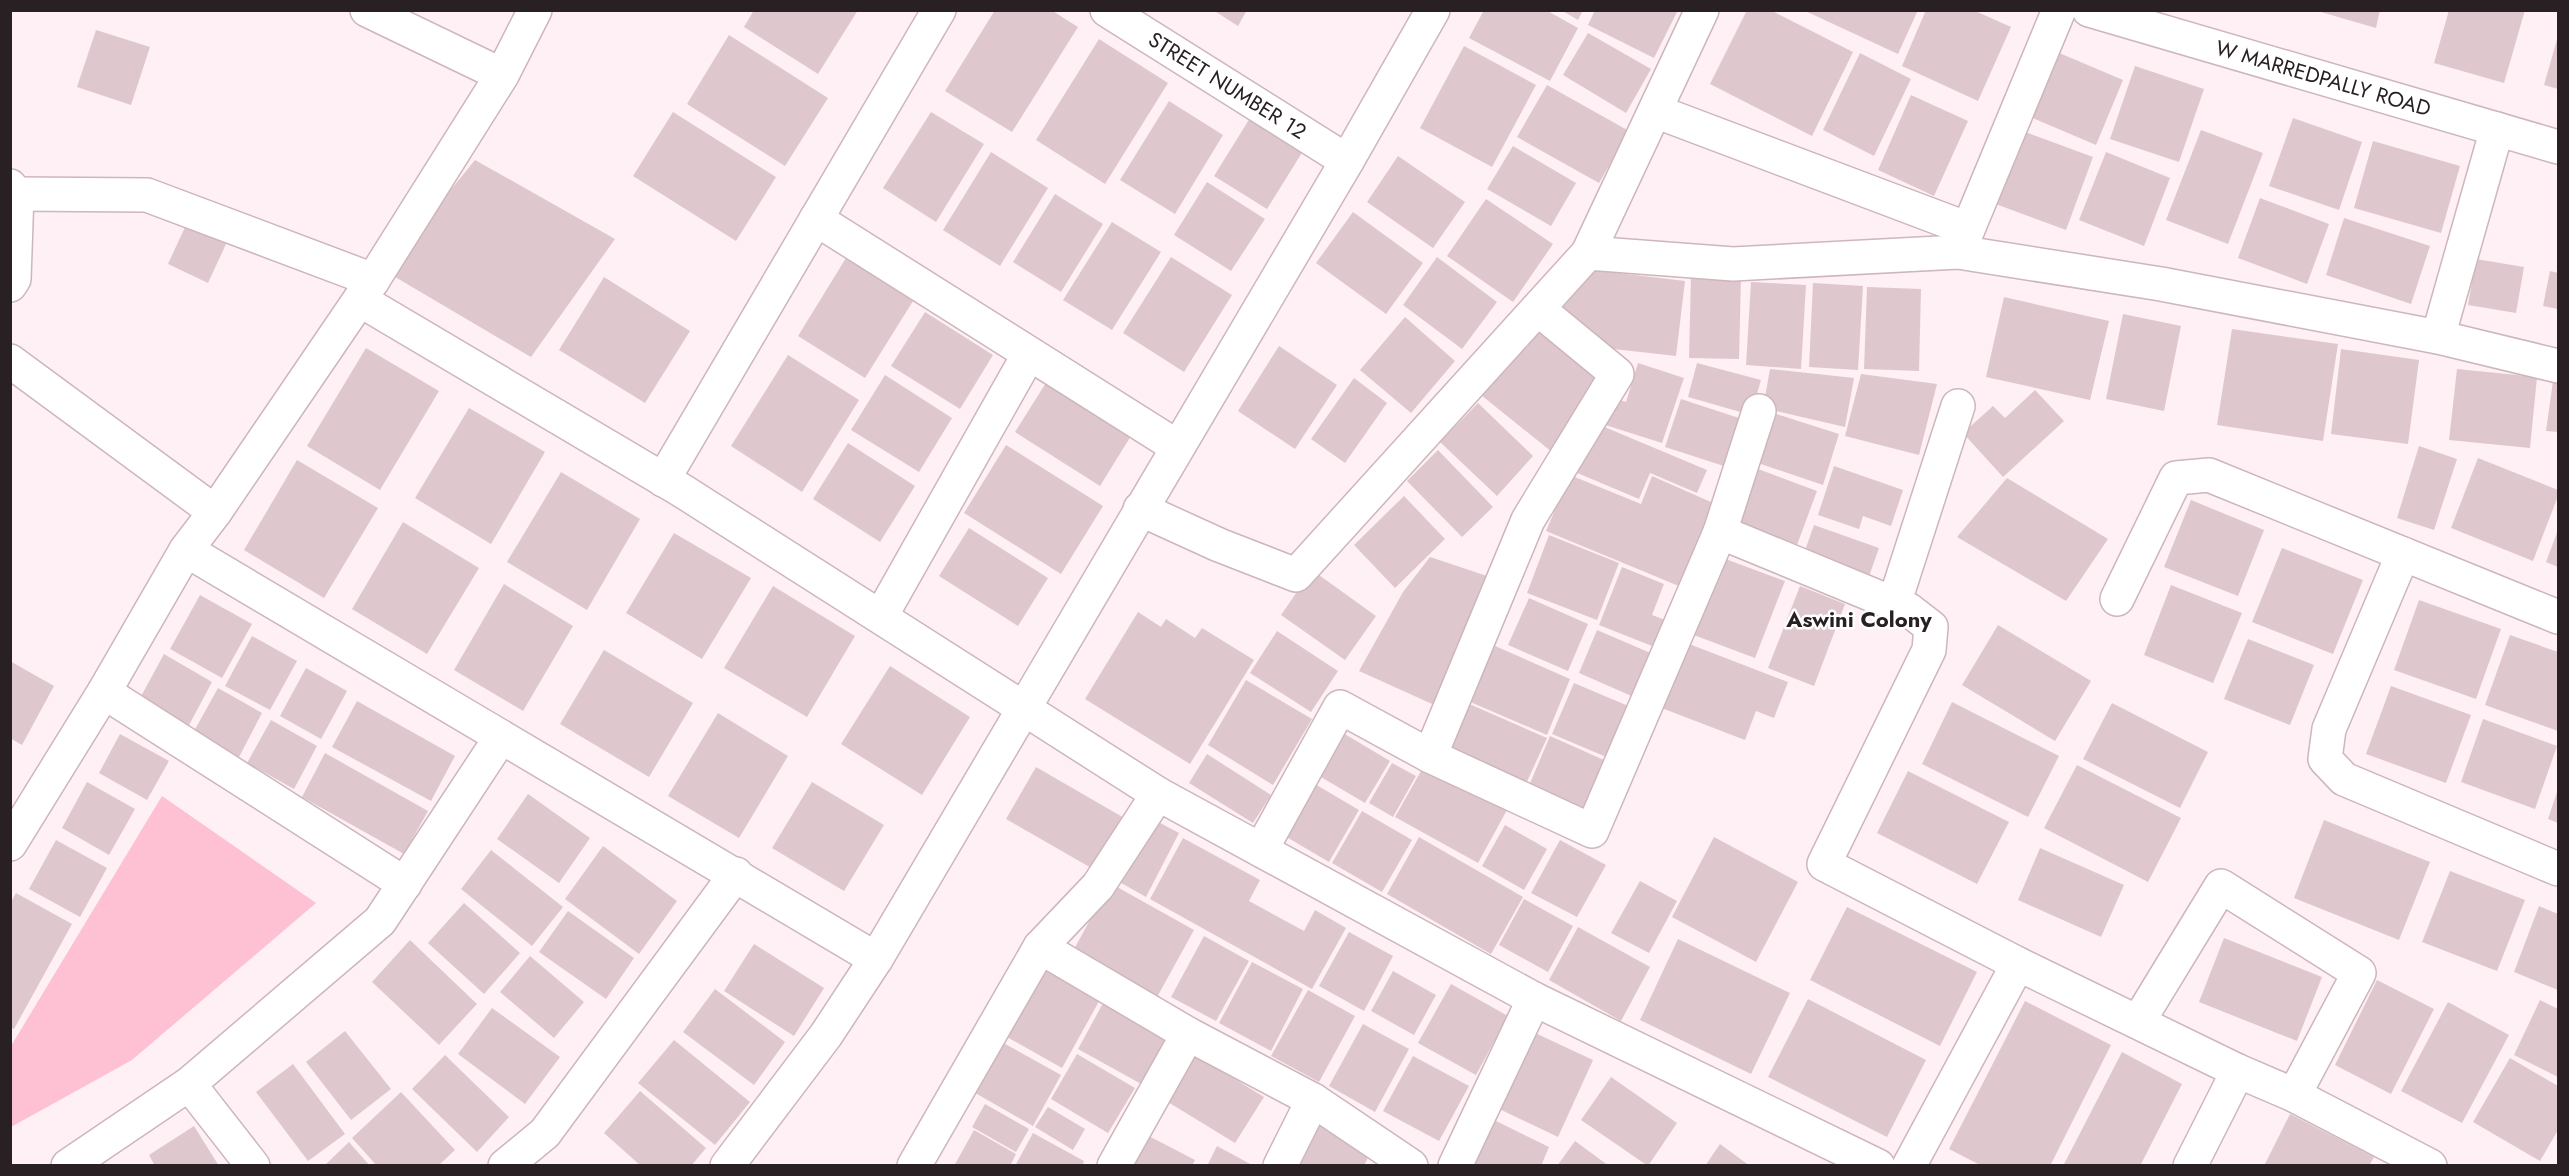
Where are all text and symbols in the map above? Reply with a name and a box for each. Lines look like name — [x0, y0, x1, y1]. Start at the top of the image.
street label: STREET NUMBER 12 — [1142, 25, 1312, 147]
street label: W MARREDPALLY ROAD — [2212, 33, 2434, 124]
district label: Aswini Colony — [1785, 603, 1932, 635]

